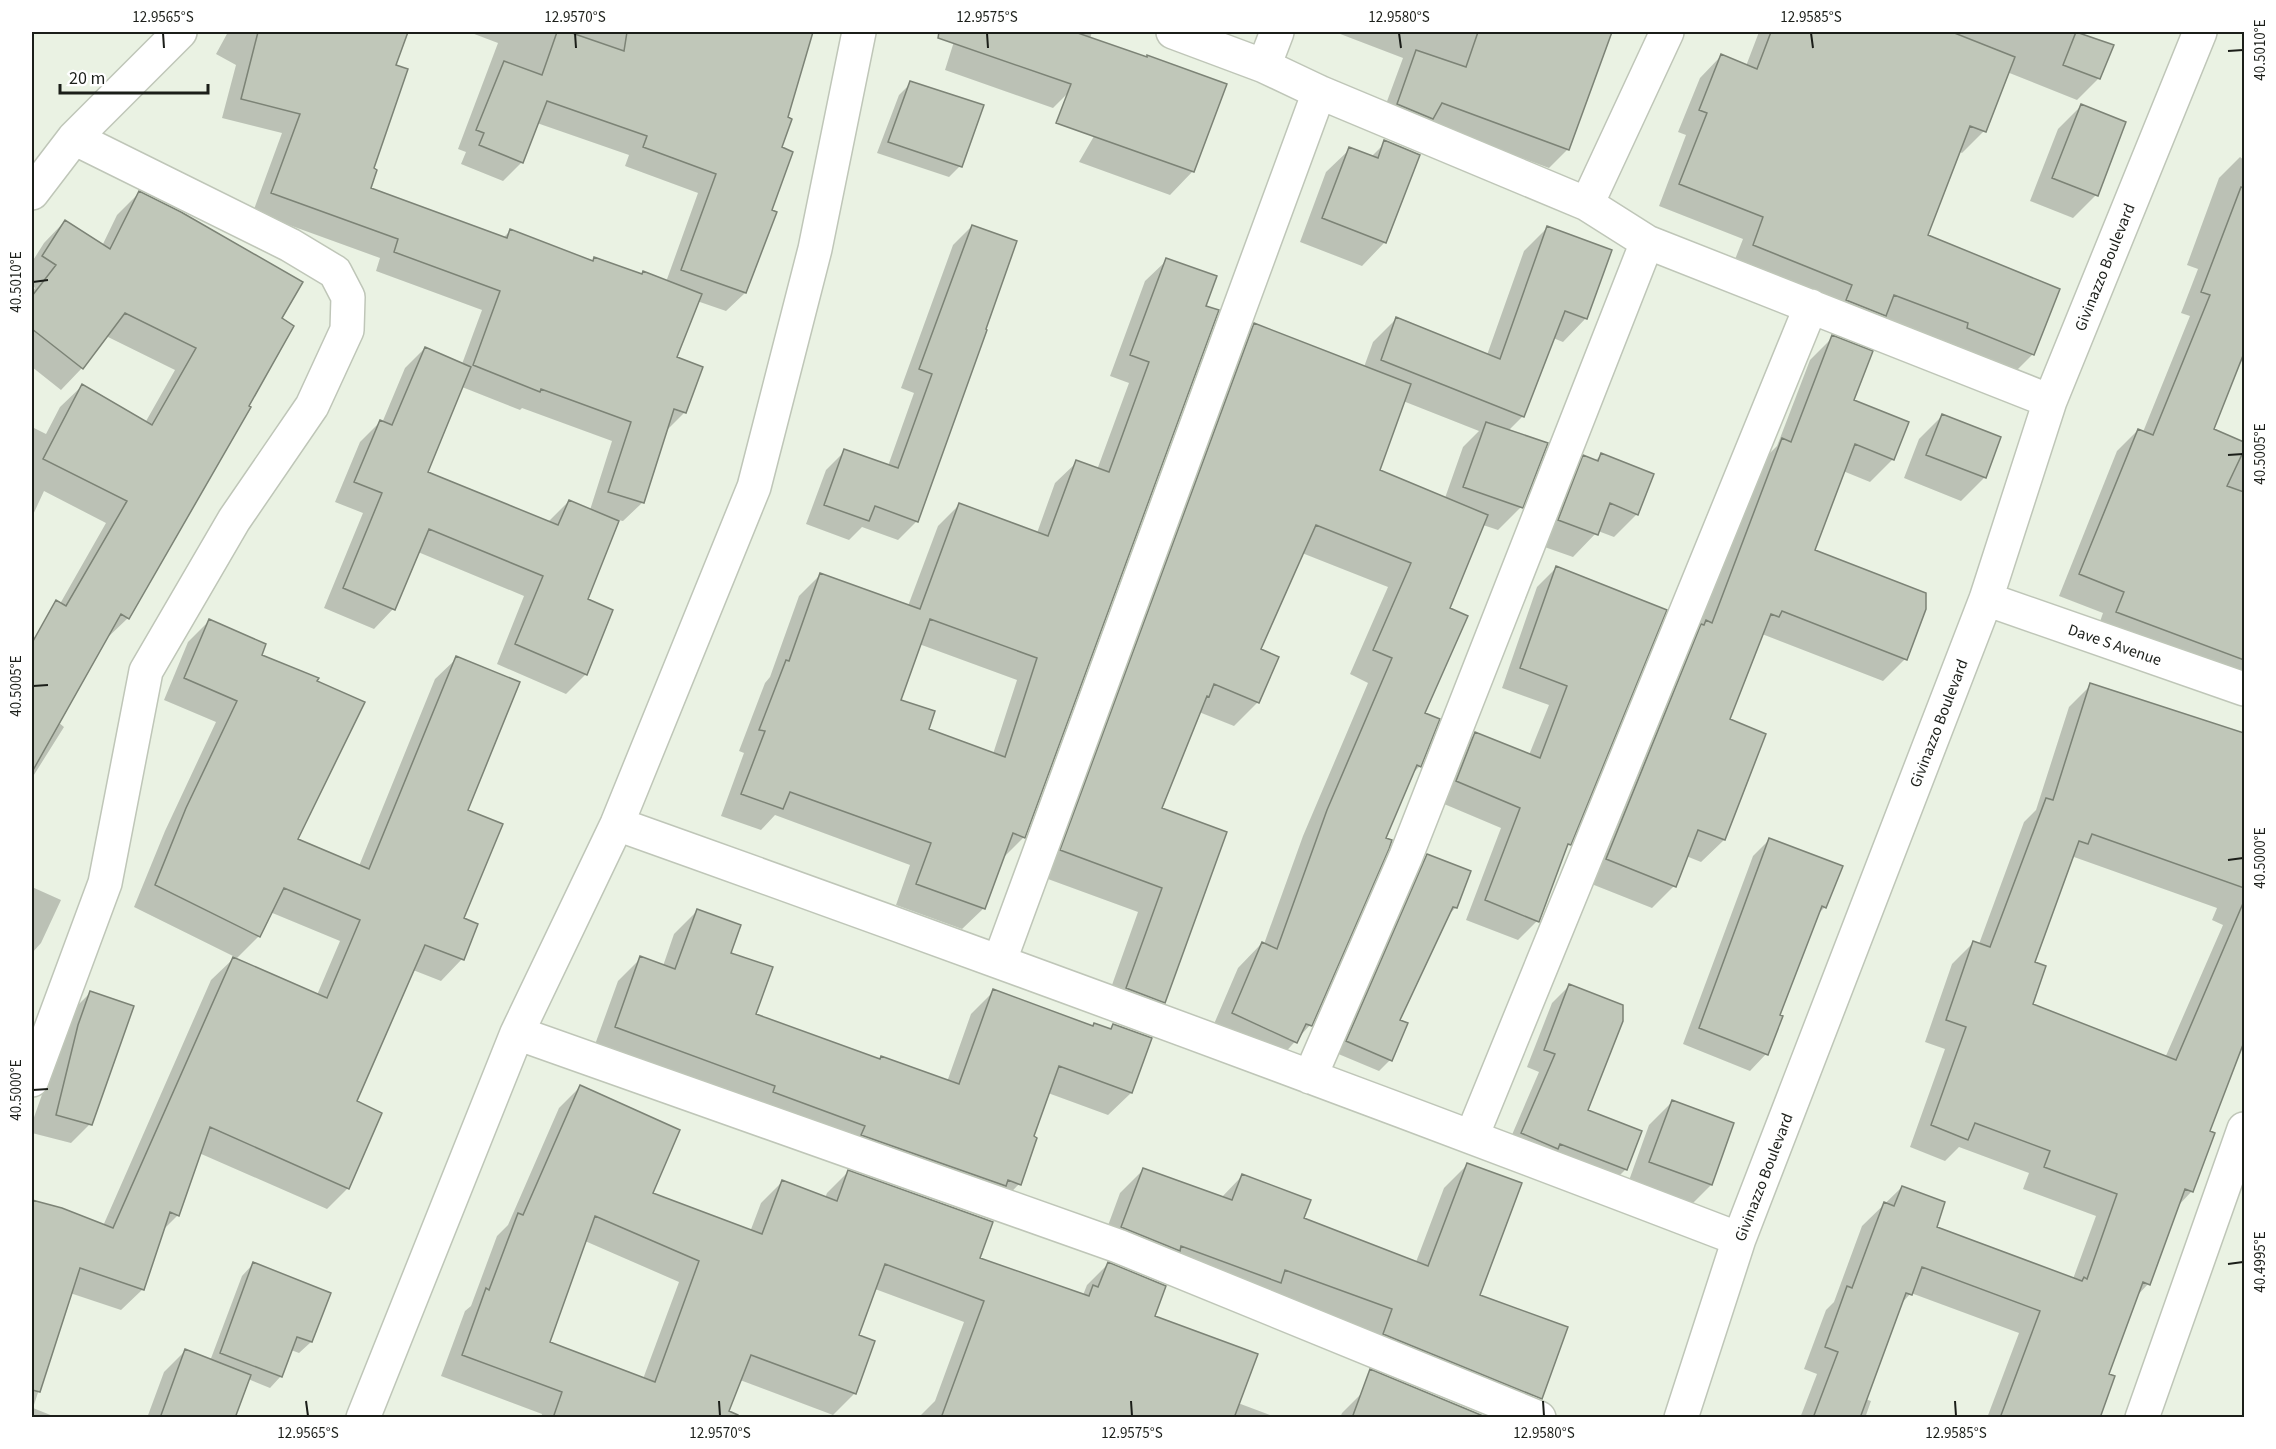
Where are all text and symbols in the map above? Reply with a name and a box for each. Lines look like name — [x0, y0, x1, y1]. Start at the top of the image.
text: 12.9565°S — [132, 7, 194, 28]
text: 12.9570°S — [544, 7, 606, 28]
text: 12.9575°S — [956, 7, 1018, 28]
text: 12.9580°S — [1368, 7, 1430, 28]
text: 12.9585°S — [1780, 7, 1842, 28]
text: 40.5010°E — [2250, 19, 2271, 81]
scale bar — [60, 57, 208, 95]
text: 20 m — [69, 66, 105, 91]
street label: Givinazzo Boulevard — [2069, 200, 2141, 334]
text: 40.5010°E — [6, 251, 27, 313]
text: 40.5005°E — [2250, 423, 2271, 485]
street label: Dave S Avenue — [2065, 619, 2164, 671]
text: 40.5005°E — [6, 655, 27, 717]
street label: Givinazzo Boulevard — [1904, 656, 1974, 791]
text: 40.5000°E — [2250, 827, 2271, 889]
text: 40.5000°E — [6, 1059, 27, 1121]
street label: Givinazzo Boulevard — [1729, 1110, 1799, 1245]
text: 40.4995°E — [2250, 1231, 2271, 1293]
text: 12.9565°S — [277, 1423, 339, 1444]
text: 12.9570°S — [689, 1423, 751, 1444]
text: 12.9575°S — [1101, 1423, 1163, 1444]
text: 12.9580°S — [1513, 1423, 1575, 1444]
text: 12.9585°S — [1925, 1423, 1987, 1444]

